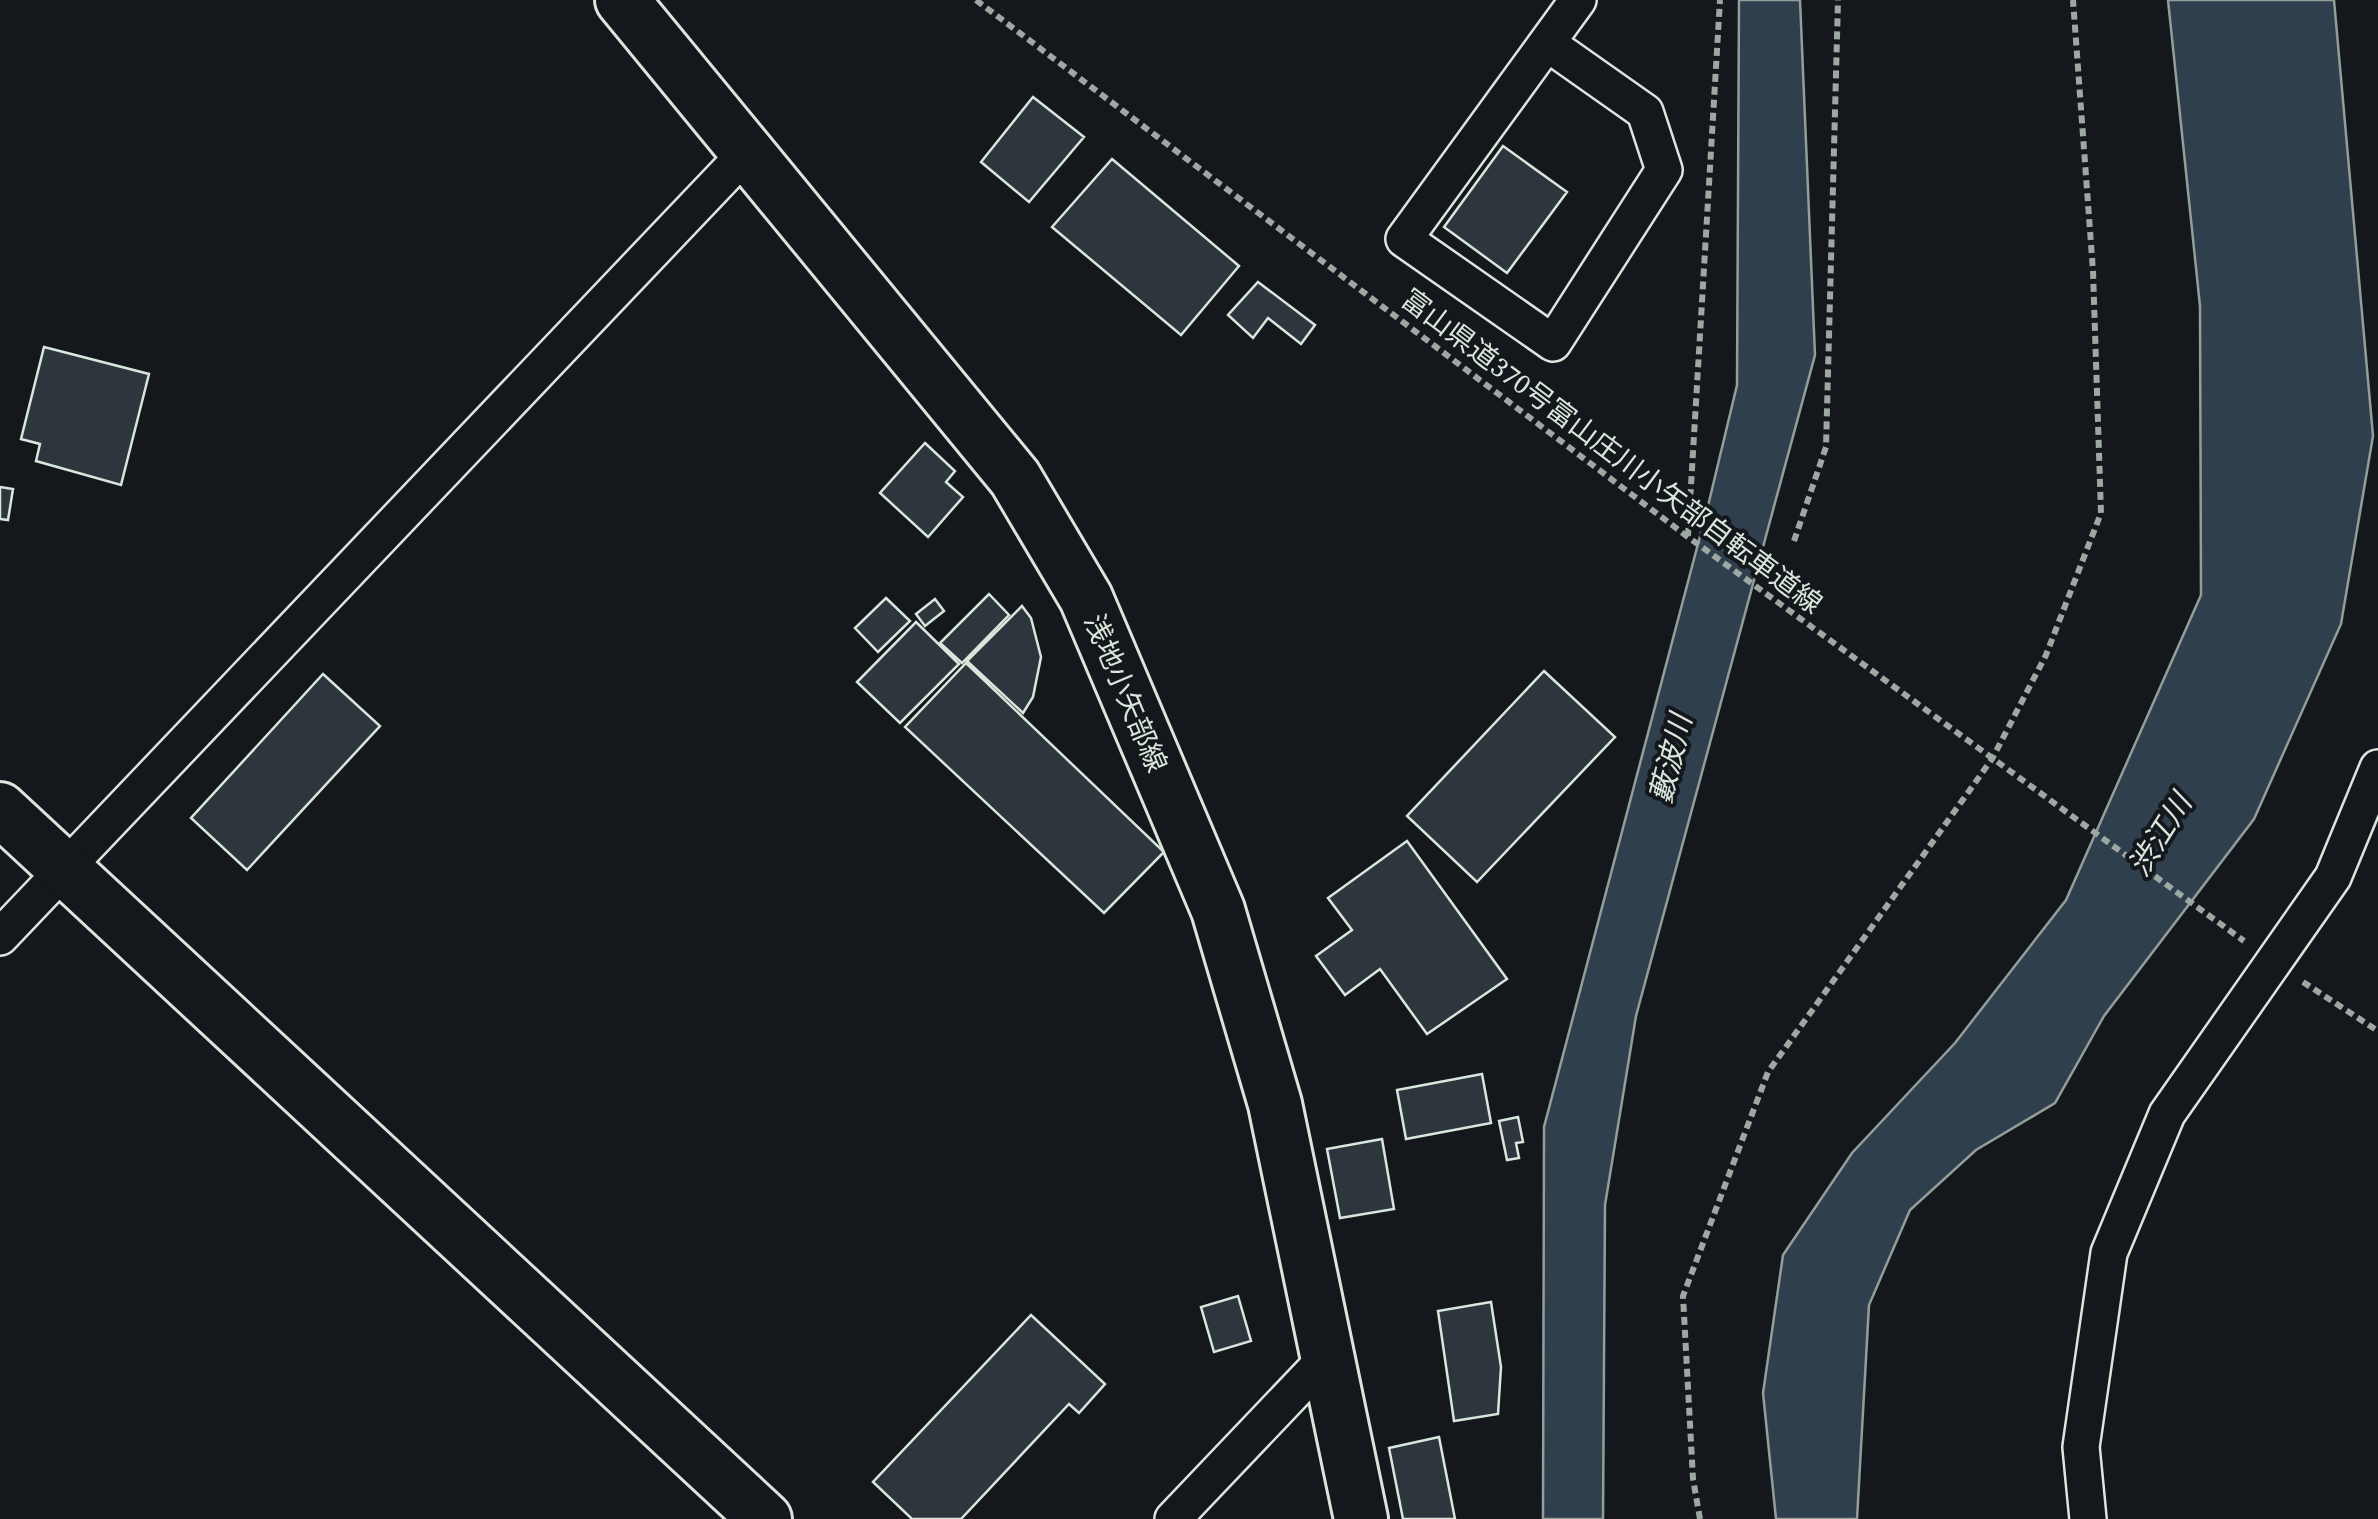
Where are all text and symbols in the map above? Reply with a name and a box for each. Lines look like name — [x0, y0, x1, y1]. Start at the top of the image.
street label: 富山県道370号富山庄川小矢部自転車道線 — [1394, 280, 1830, 622]
street label: 浅地小矢部線 — [1076, 608, 1176, 778]
water label: 藪波川 — [1640, 707, 1702, 808]
water label: 渋江川 — [2118, 783, 2202, 884]

